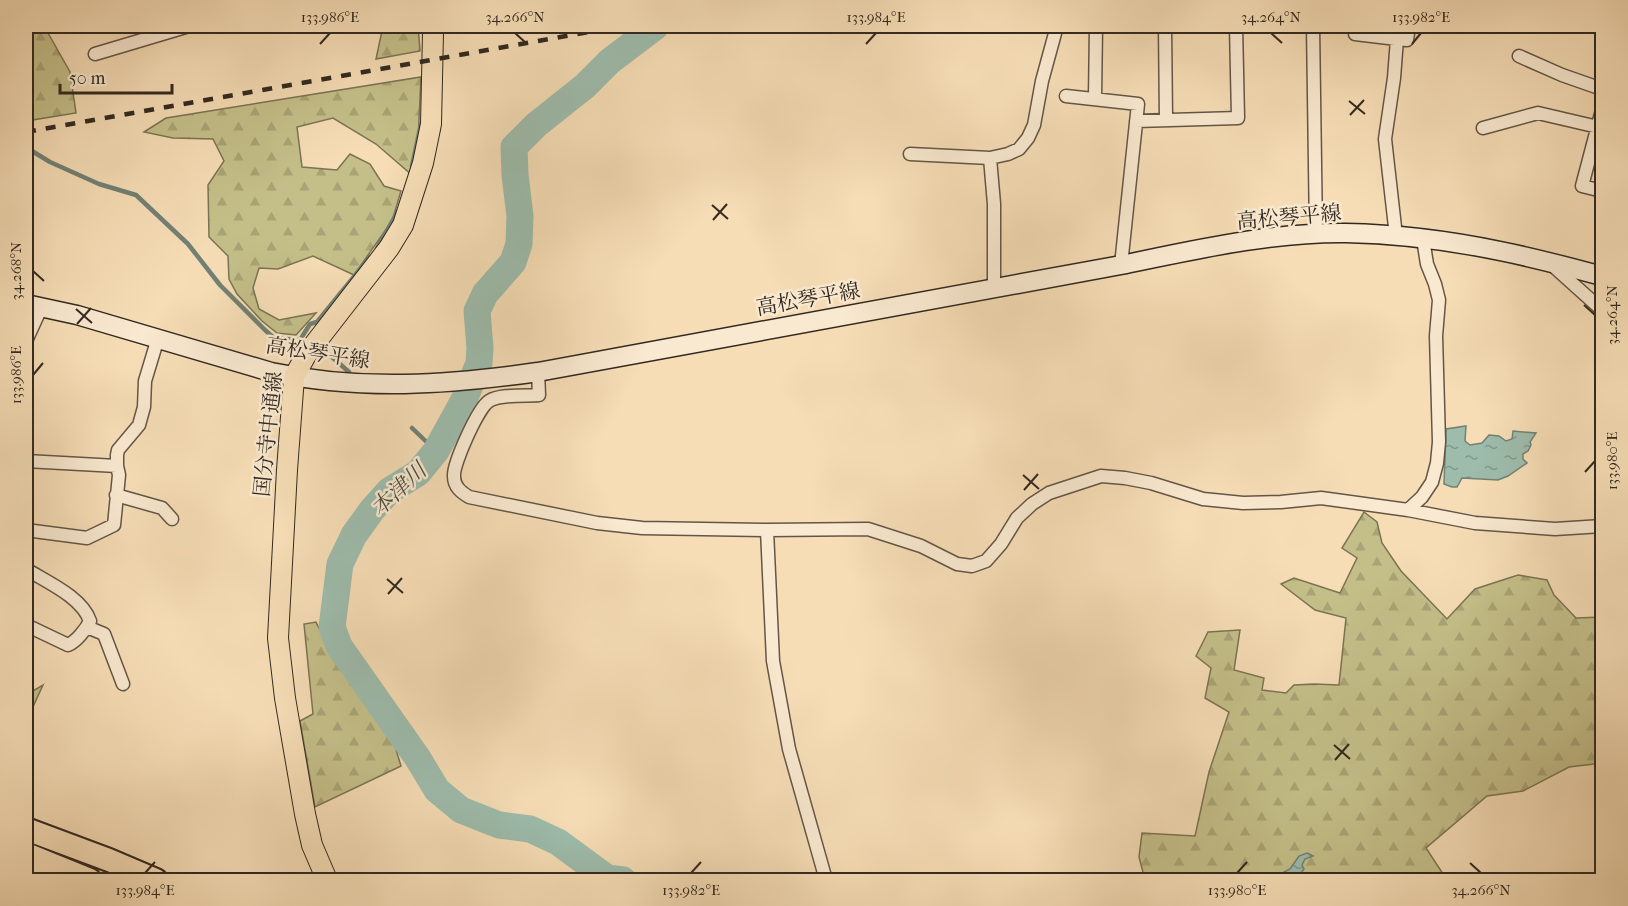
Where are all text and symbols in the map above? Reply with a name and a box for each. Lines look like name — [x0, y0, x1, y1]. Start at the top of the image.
text: 133.986°E — [301, 8, 359, 26]
text: 34.266°N — [485, 8, 545, 26]
text: 133.984°E — [846, 8, 906, 26]
text: 34.264°N — [1241, 8, 1302, 26]
text: 133.982°E — [1392, 8, 1450, 26]
scale bar — [60, 57, 172, 95]
text: 50 m — [69, 68, 106, 89]
street label: 高松琴平線 — [1236, 200, 1342, 234]
text: 34.268°N — [7, 241, 25, 300]
street label: 高松琴平線 — [754, 278, 862, 320]
text: 34.264°N — [1603, 284, 1621, 345]
street label: 高松琴平線 — [264, 333, 372, 373]
text: 133.986°E — [7, 346, 25, 404]
street label: 国分寺中通線 — [249, 370, 287, 498]
text: 133.980°E — [1603, 432, 1621, 490]
water label: 本津川 — [366, 456, 433, 522]
text: 133.984°E — [115, 881, 175, 899]
text: 133.982°E — [662, 881, 720, 899]
text: 133.980°E — [1208, 881, 1266, 899]
text: 34.266°N — [1451, 881, 1511, 899]

